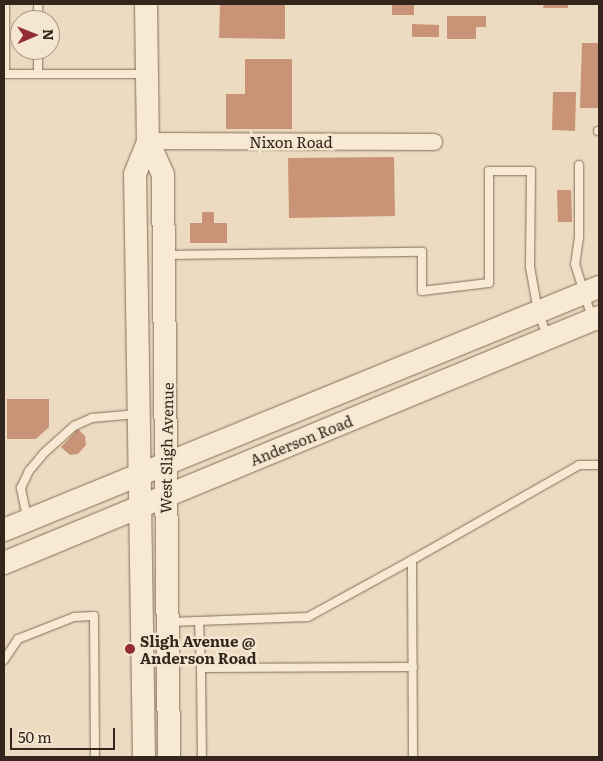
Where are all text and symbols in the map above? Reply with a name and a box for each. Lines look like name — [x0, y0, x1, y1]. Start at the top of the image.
north arrow — [10, 10, 60, 60]
text: N — [39, 29, 59, 41]
street label: Nixon Road — [249, 133, 333, 151]
street label: West Sligh Avenue — [156, 382, 176, 514]
street label: Anderson Road — [247, 411, 355, 469]
place label: Sligh Avenue @ Anderson Road — [140, 631, 257, 666]
marker: Sligh Avenue @ Anderson Road — [124, 643, 136, 655]
scale bar — [12, 718, 118, 750]
text: 50 m — [18, 725, 52, 748]

